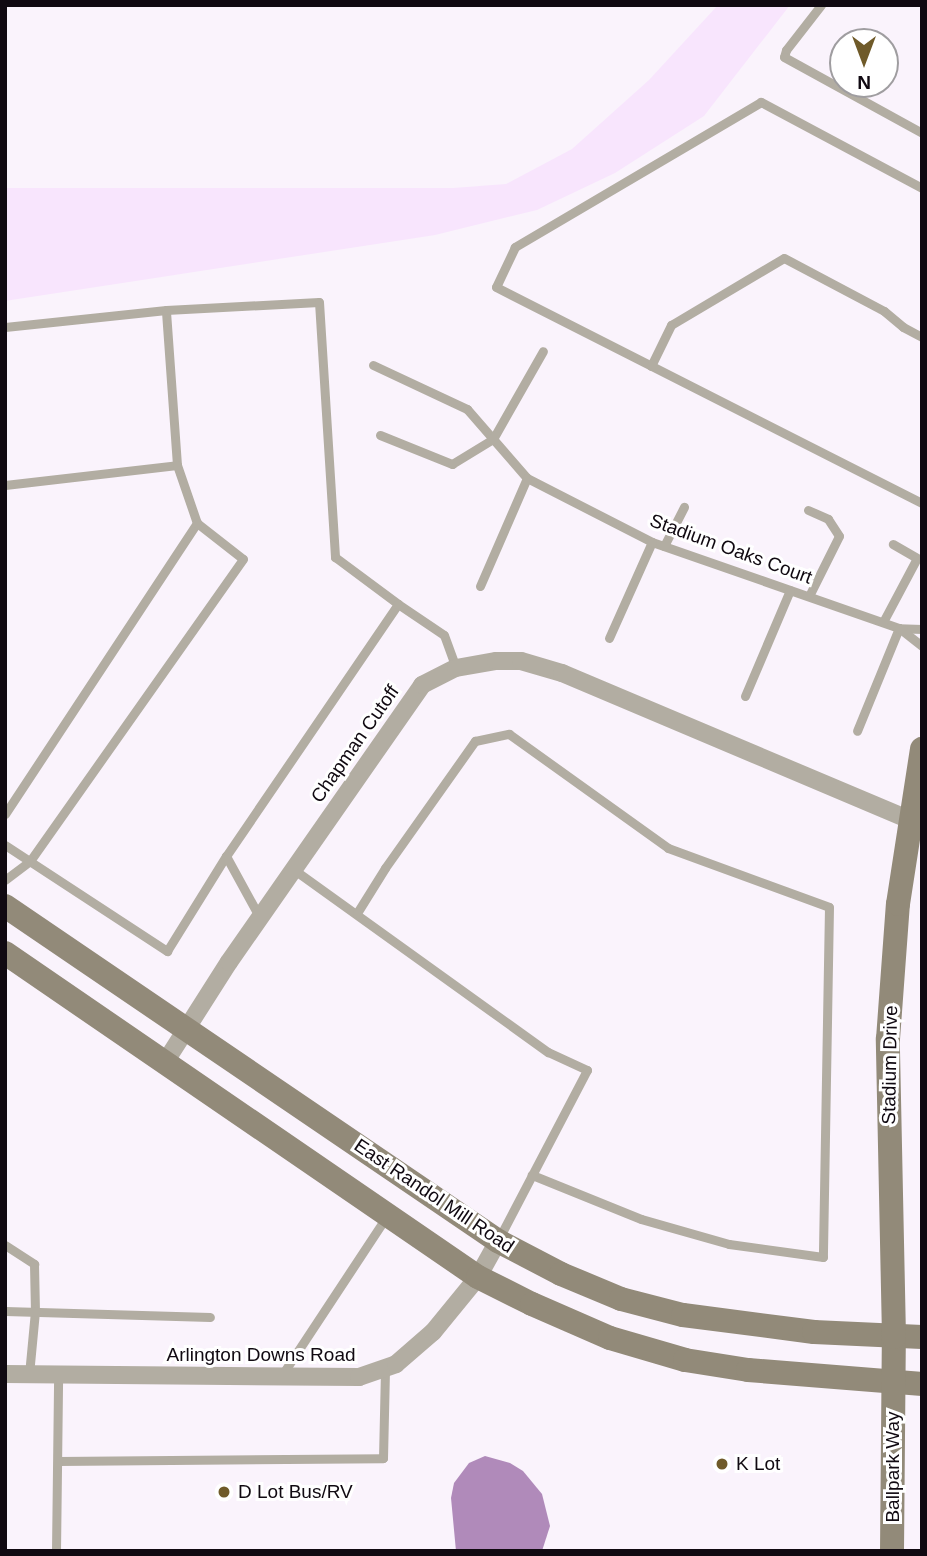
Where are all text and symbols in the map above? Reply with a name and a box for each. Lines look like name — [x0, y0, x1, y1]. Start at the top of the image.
north arrow — [829, 28, 899, 98]
text: N — [857, 72, 871, 93]
street label: Stadium Oaks Court — [647, 509, 815, 589]
street label: Chapman Cutoff — [306, 681, 404, 807]
street label: Stadium Drive — [878, 1005, 902, 1125]
street label: East Randol Mill Road — [350, 1134, 518, 1258]
street label: Arlington Downs Road — [166, 1344, 356, 1366]
street label: Ballpark Way — [882, 1411, 904, 1523]
place label: K Lot — [736, 1453, 780, 1475]
marker: K Lot — [714, 1456, 730, 1472]
place label: D Lot Bus/RV — [238, 1481, 353, 1503]
marker: D Lot Bus/RV — [216, 1484, 232, 1500]

